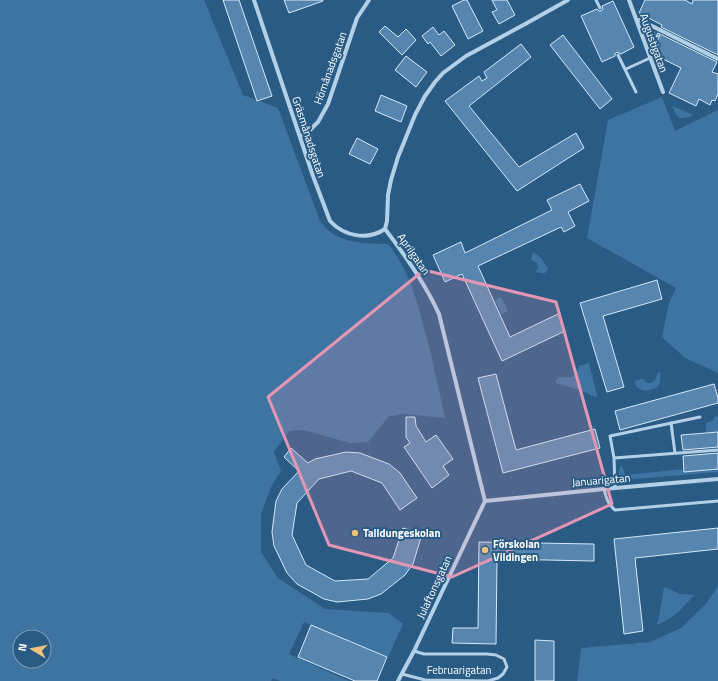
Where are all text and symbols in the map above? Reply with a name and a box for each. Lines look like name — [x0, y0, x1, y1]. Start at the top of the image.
street label: Augustigatan — [636, 11, 672, 75]
street label: Hömånadsgatan — [309, 29, 351, 107]
street label: Gräsmånadsgatan — [288, 94, 330, 180]
street label: Aprilgatan — [394, 230, 434, 278]
street label: Januarigatan — [571, 469, 631, 491]
place label: Talldungeskolan — [363, 525, 441, 541]
marker: Talldungeskolan — [350, 528, 360, 538]
place label: Förskolan Vildingen — [493, 536, 540, 565]
marker: Förskolan Vildingen — [480, 545, 490, 555]
street label: Julaftonsgatan — [412, 553, 456, 621]
north arrow — [12, 629, 52, 669]
text: N — [14, 642, 31, 652]
street label: Februarigatan — [427, 662, 491, 678]

